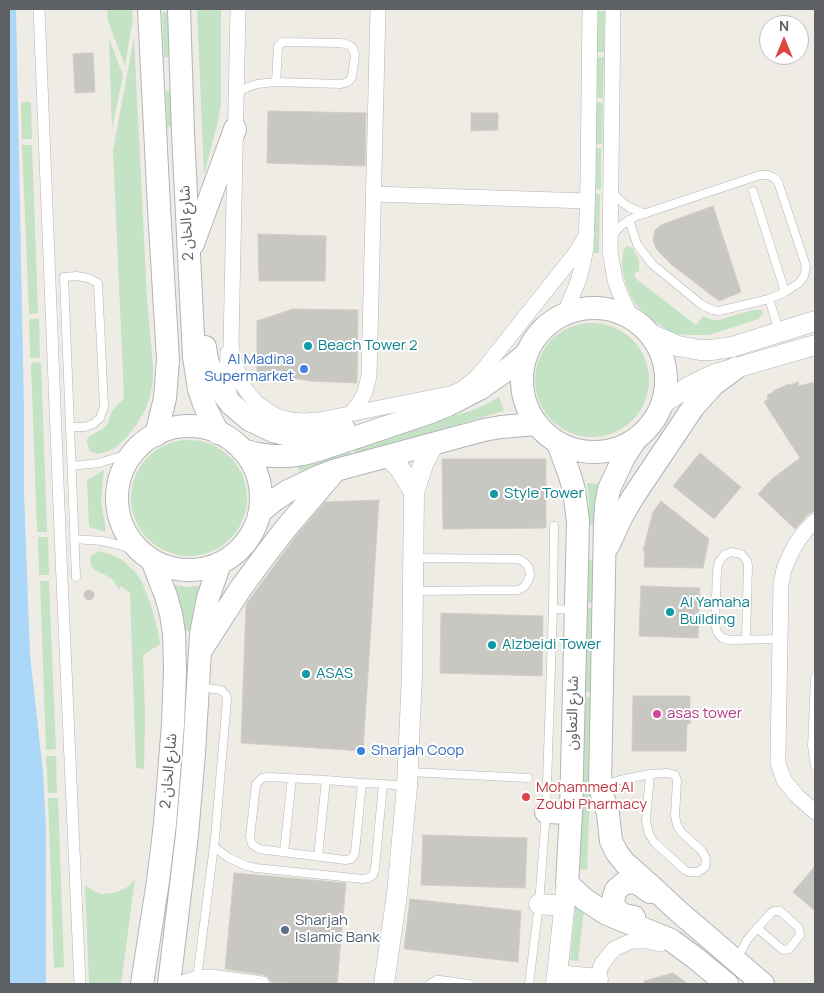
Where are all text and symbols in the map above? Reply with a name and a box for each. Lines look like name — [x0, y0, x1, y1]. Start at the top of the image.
north arrow — [759, 15, 809, 65]
text: N — [779, 16, 789, 35]
street label: شارع الخان 2 — [176, 185, 198, 261]
place label: Beach Tower 2 — [318, 337, 418, 355]
marker: Beach Tower 2 — [302, 340, 314, 352]
place label: Al Madina Supermarket — [204, 351, 294, 386]
marker: Al Madina Supermarket — [298, 363, 310, 375]
place label: Style Tower — [504, 485, 584, 503]
marker: Style Tower — [488, 488, 500, 500]
place label: Al Yamaha Building — [680, 594, 750, 629]
marker: Al Yamaha Building — [664, 606, 676, 618]
place label: Alzbeidi Tower — [502, 636, 601, 654]
marker: Alzbeidi Tower — [486, 639, 498, 651]
place label: ASAS — [316, 665, 353, 683]
marker: ASAS — [300, 668, 312, 680]
street label: شارع التعاون — [563, 676, 583, 750]
place label: asas tower — [667, 705, 742, 723]
marker: asas tower — [651, 708, 663, 720]
street label: شارع الخان 2 — [157, 733, 181, 809]
place label: Sharjah Coop — [371, 742, 464, 760]
marker: Sharjah Coop — [355, 745, 367, 757]
place label: Mohammed Al Zoubi Pharmacy — [536, 779, 647, 814]
marker: Mohammed Al Zoubi Pharmacy — [520, 791, 532, 803]
place label: Sharjah Islamic Bank — [295, 912, 380, 947]
marker: Sharjah Islamic Bank — [279, 924, 291, 936]

